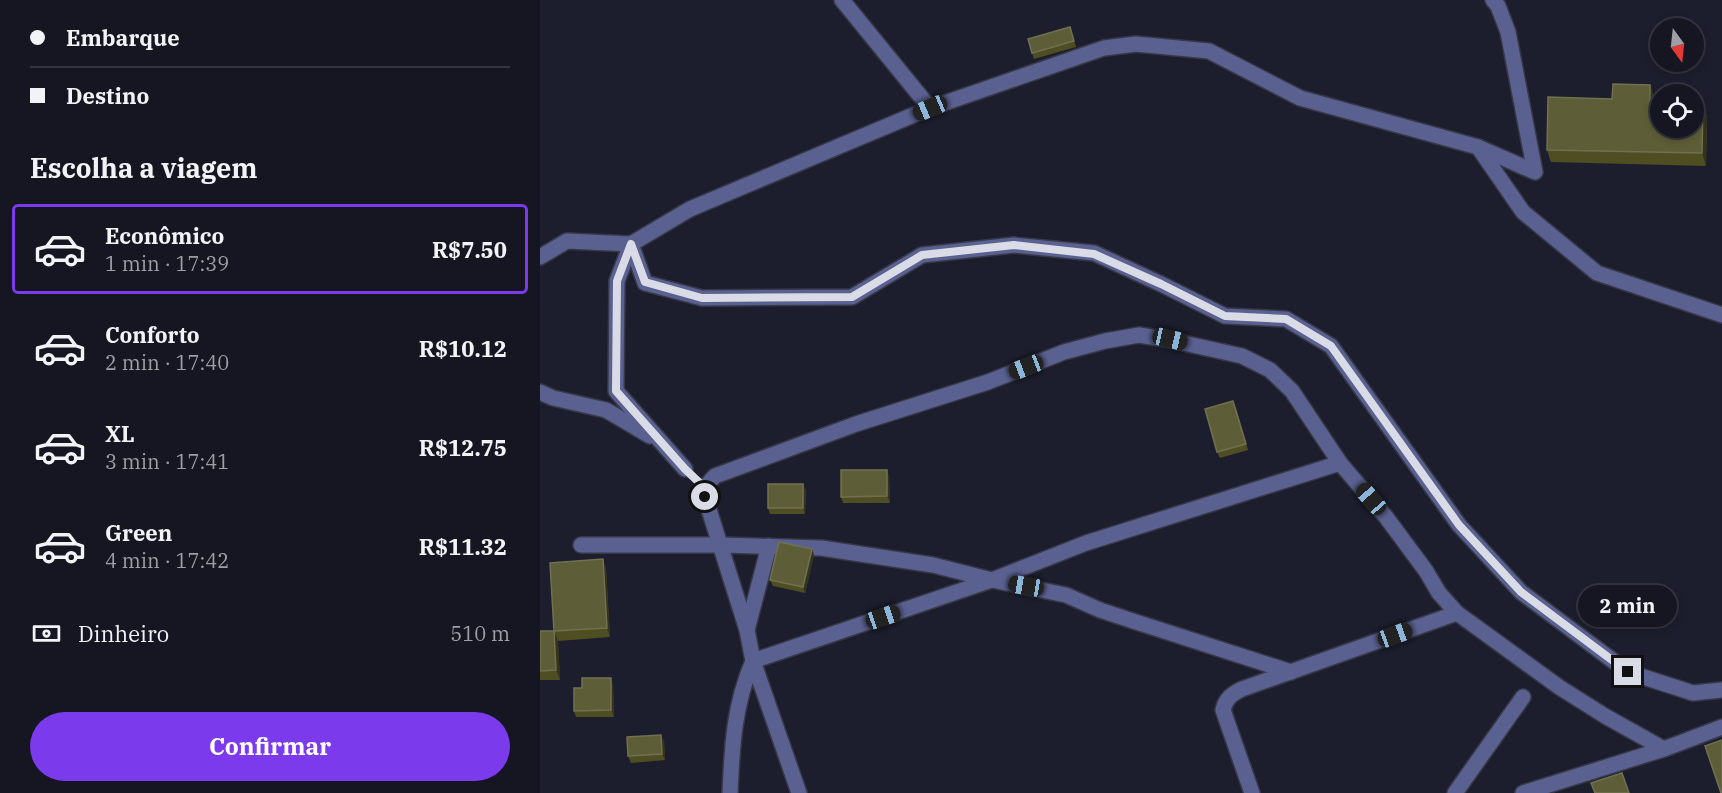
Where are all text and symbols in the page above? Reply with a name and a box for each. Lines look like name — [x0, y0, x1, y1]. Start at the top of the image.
north arrow — [1650, 18, 1704, 72]
map controls — [1650, 18, 1704, 138]
text: Embarque — [66, 23, 180, 52]
text: Destino — [66, 81, 149, 110]
button: locate — [1650, 84, 1704, 138]
car — [910, 93, 950, 123]
text: Escolha a viagem — [30, 150, 257, 185]
text: Econômico — [105, 221, 224, 250]
icon: car — [33, 222, 87, 276]
text: R$7.50 — [432, 235, 507, 264]
text: 1 min · 17:39 — [105, 250, 229, 277]
text: Conforto — [105, 320, 200, 349]
icon: car — [33, 321, 87, 375]
car — [1150, 326, 1190, 352]
text: R$10.12 — [419, 334, 507, 363]
text: 2 min · 17:40 — [105, 349, 229, 376]
car — [1006, 352, 1046, 382]
text: XL — [105, 419, 135, 448]
icon: car — [33, 420, 87, 474]
text: R$12.75 — [419, 433, 507, 462]
text: 3 min · 17:41 — [105, 448, 229, 475]
car — [1352, 480, 1390, 518]
route start — [691, 483, 718, 510]
text: Green — [105, 518, 172, 547]
icon: car — [33, 519, 87, 573]
text: R$11.32 — [419, 532, 507, 561]
text: 4 min · 17:42 — [105, 547, 229, 574]
car — [1007, 574, 1045, 598]
callout: 2 min — [1578, 585, 1678, 627]
text: 2 min — [1600, 592, 1656, 619]
car — [863, 603, 903, 631]
icon: cash — [30, 617, 63, 650]
text: Dinheiro — [78, 619, 169, 648]
text: 510 m — [450, 620, 510, 647]
car — [1375, 620, 1415, 650]
route end — [1614, 658, 1641, 685]
button: Confirmar — [30, 712, 510, 781]

